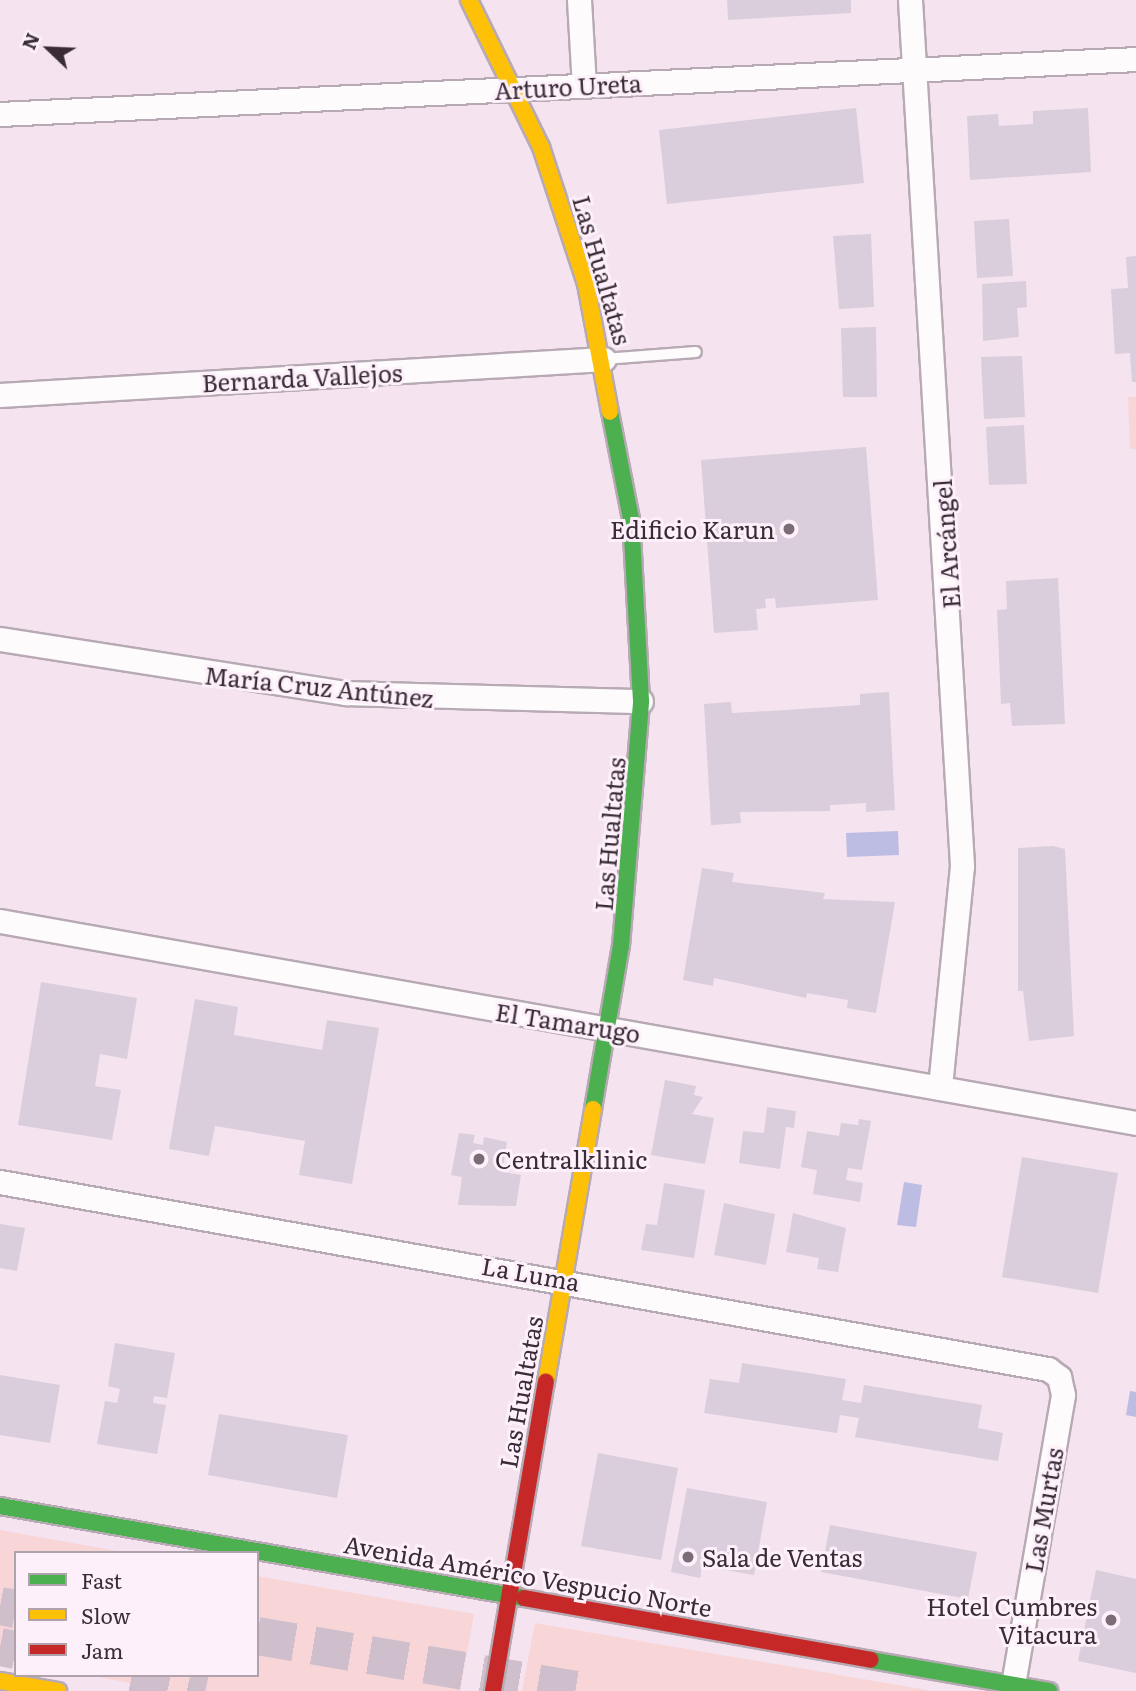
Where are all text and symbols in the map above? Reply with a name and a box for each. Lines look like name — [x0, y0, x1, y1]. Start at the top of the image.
north arrow — [14, 14, 84, 84]
text: N — [14, 28, 46, 54]
street label: Arturo Ureta — [493, 68, 643, 104]
street label: Las Hualtatas — [568, 192, 638, 348]
street label: Bernarda Vallejos — [201, 357, 403, 397]
street label: El Arcángel — [927, 478, 965, 610]
place label: Edificio Karun — [610, 515, 775, 543]
marker: Edificio Karun — [781, 521, 797, 537]
street label: María Cruz Antúnez — [203, 660, 435, 712]
street label: Las Hualtatas — [588, 756, 630, 912]
street label: El Tamarugo — [494, 996, 642, 1048]
place label: Centralklinic — [495, 1145, 647, 1173]
marker: Centralklinic — [469, 1149, 489, 1169]
street label: La Luma — [480, 1250, 582, 1296]
street label: Las Hualtatas — [492, 1314, 548, 1470]
street label: Las Murtas — [1018, 1445, 1068, 1575]
street label: Avenida Américo Vespucio Norte — [342, 1528, 714, 1622]
place label: Sala de Ventas — [702, 1543, 862, 1571]
marker: Sala de Ventas — [680, 1549, 696, 1565]
legend — [14, 1551, 259, 1677]
text: Fast — [81, 1564, 122, 1595]
place label: Hotel Cumbres Vitacura — [926, 1592, 1097, 1648]
text: Slow — [81, 1599, 131, 1630]
marker: Hotel Cumbres Vitacura — [1103, 1612, 1119, 1628]
text: Jam — [81, 1634, 123, 1665]

